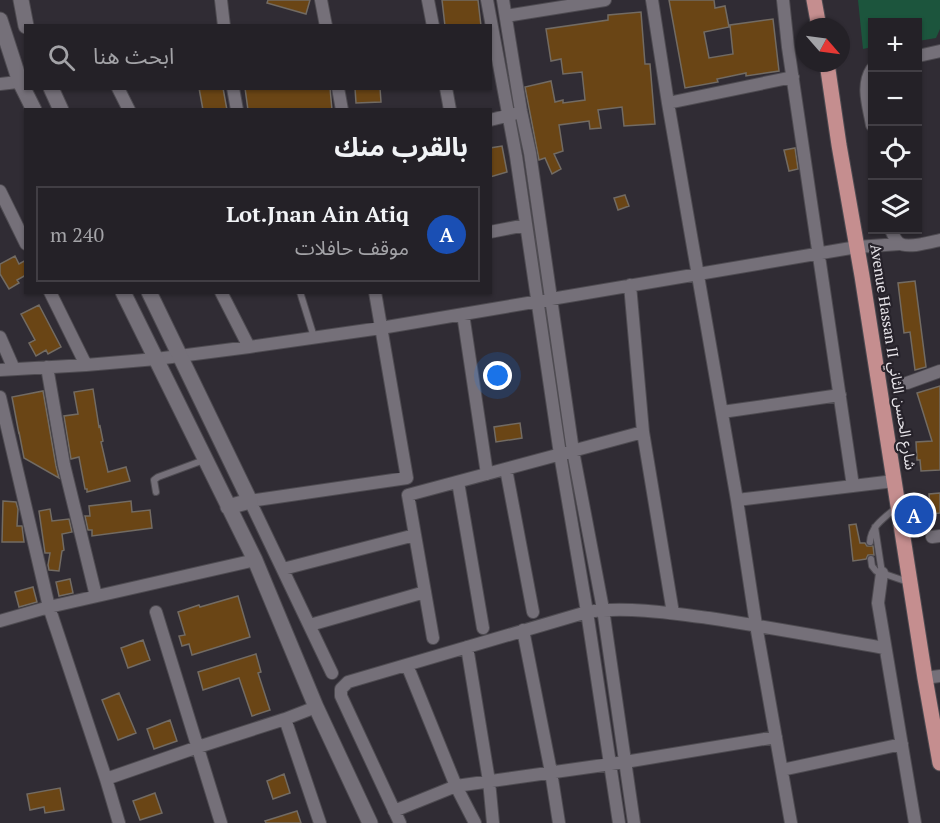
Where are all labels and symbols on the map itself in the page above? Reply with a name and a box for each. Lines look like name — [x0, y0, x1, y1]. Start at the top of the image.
north arrow — [796, 18, 850, 72]
street label: Avenue Hassan II شارع الحسن الثاني — [863, 243, 922, 472]
your location — [483, 361, 512, 390]
pin: A — [894, 492, 934, 538]

